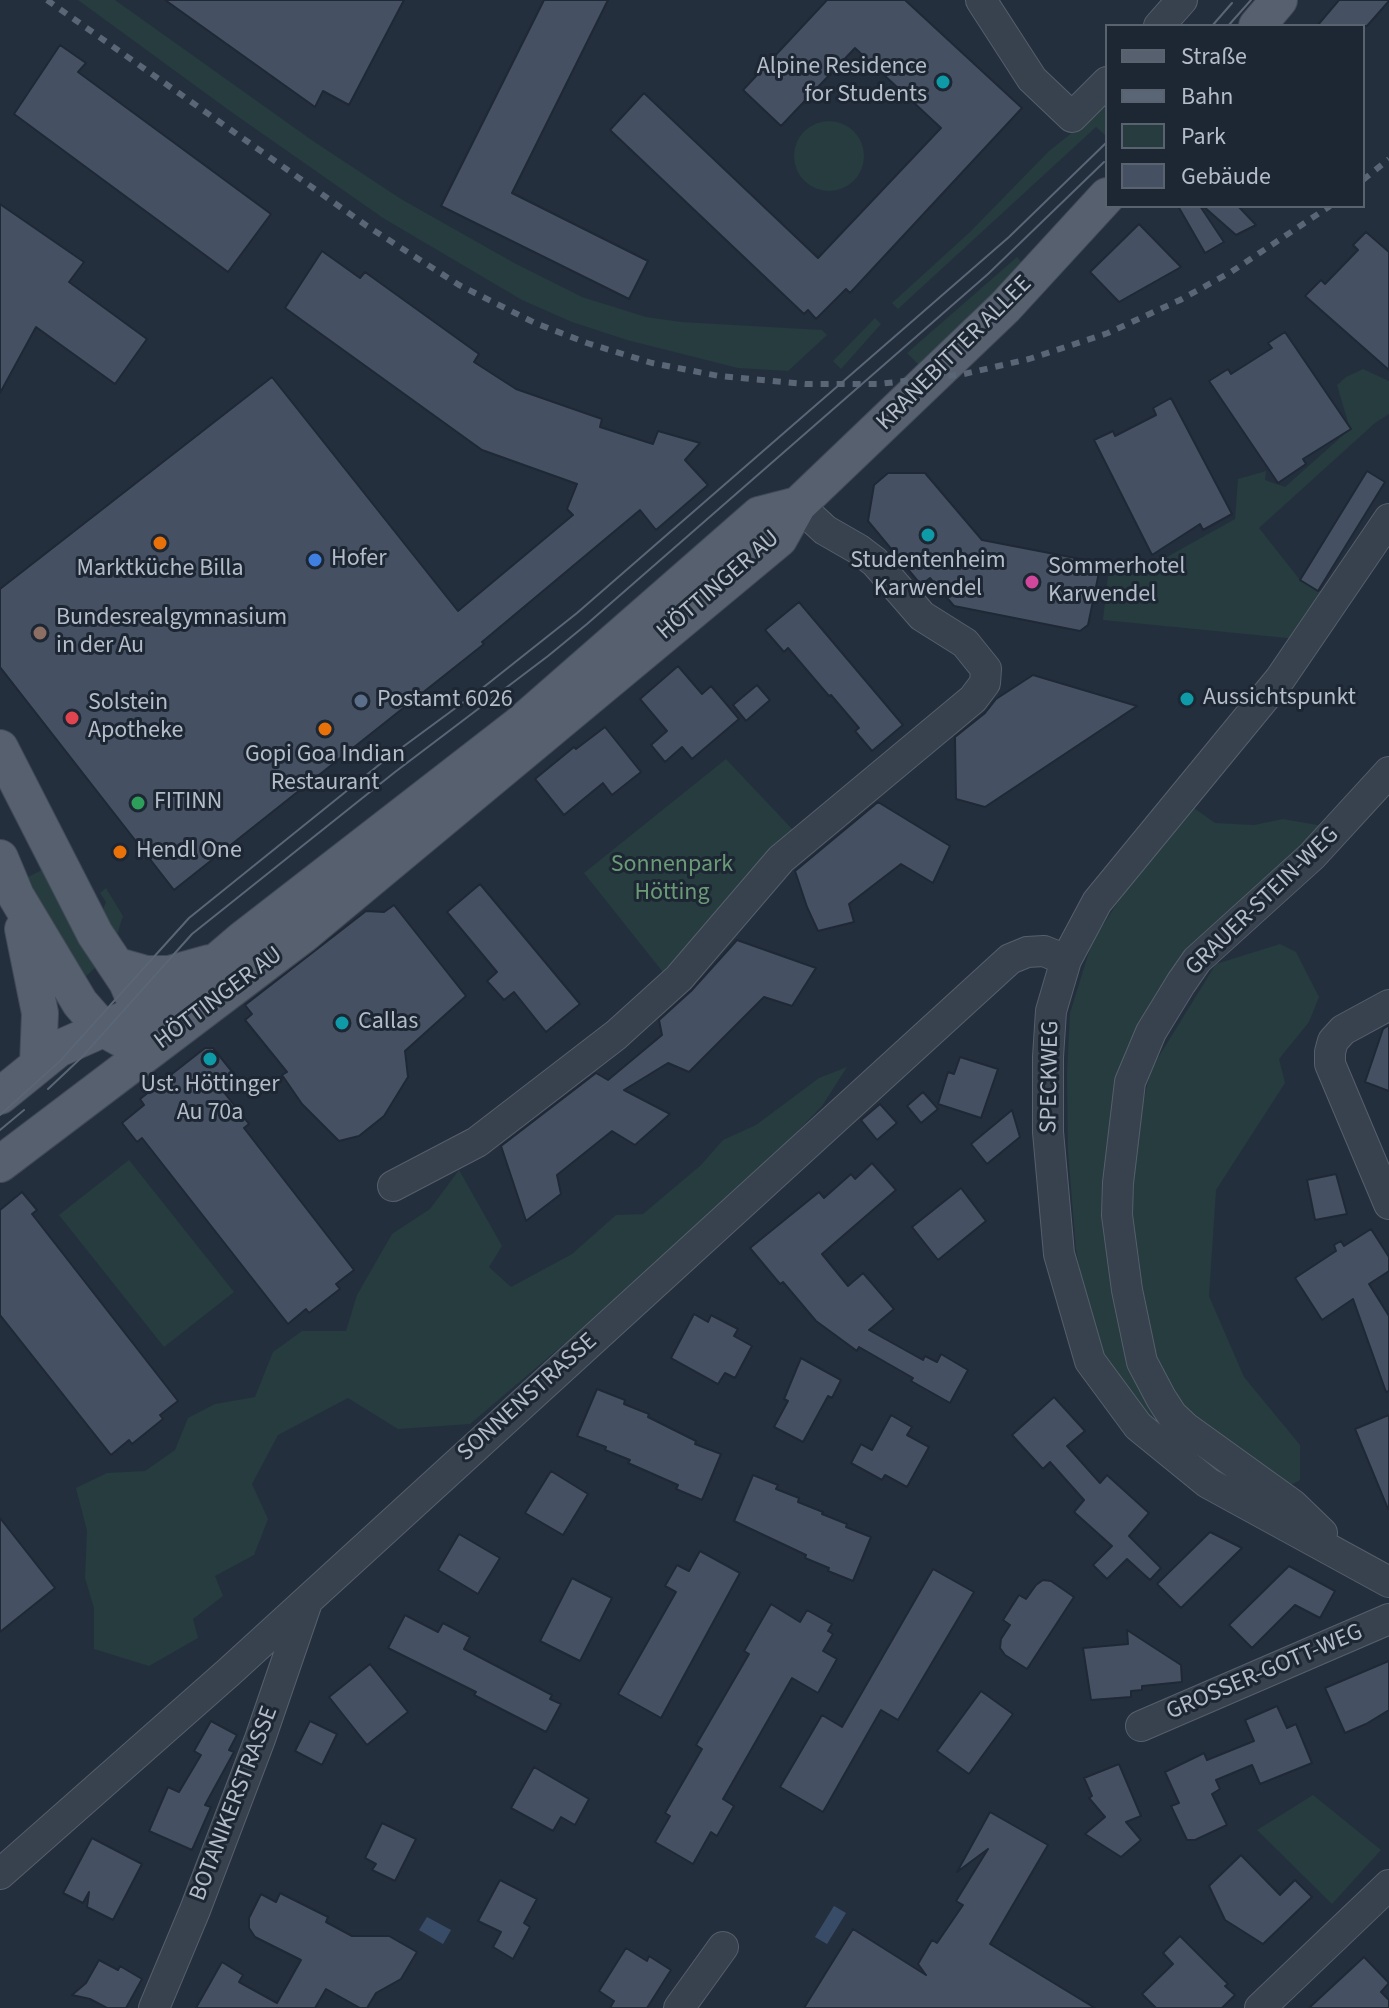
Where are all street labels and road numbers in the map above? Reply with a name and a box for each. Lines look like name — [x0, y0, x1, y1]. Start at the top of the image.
street label: KRANEBITTER ALLEE — [871, 270, 1039, 438]
street label: HÖTTINGER AU — [652, 525, 786, 647]
street label: GRAUER-STEIN-WEG — [1180, 821, 1346, 983]
street label: HÖTTINGER AU — [149, 942, 289, 1056]
street label: SPECKWEG — [1036, 1020, 1066, 1134]
street label: SONNENSTRASSE — [452, 1328, 604, 1468]
street label: GROSSER-GOTT-WEG — [1163, 1619, 1367, 1727]
street label: BOTANIKERSTRASSE — [185, 1703, 285, 1905]

